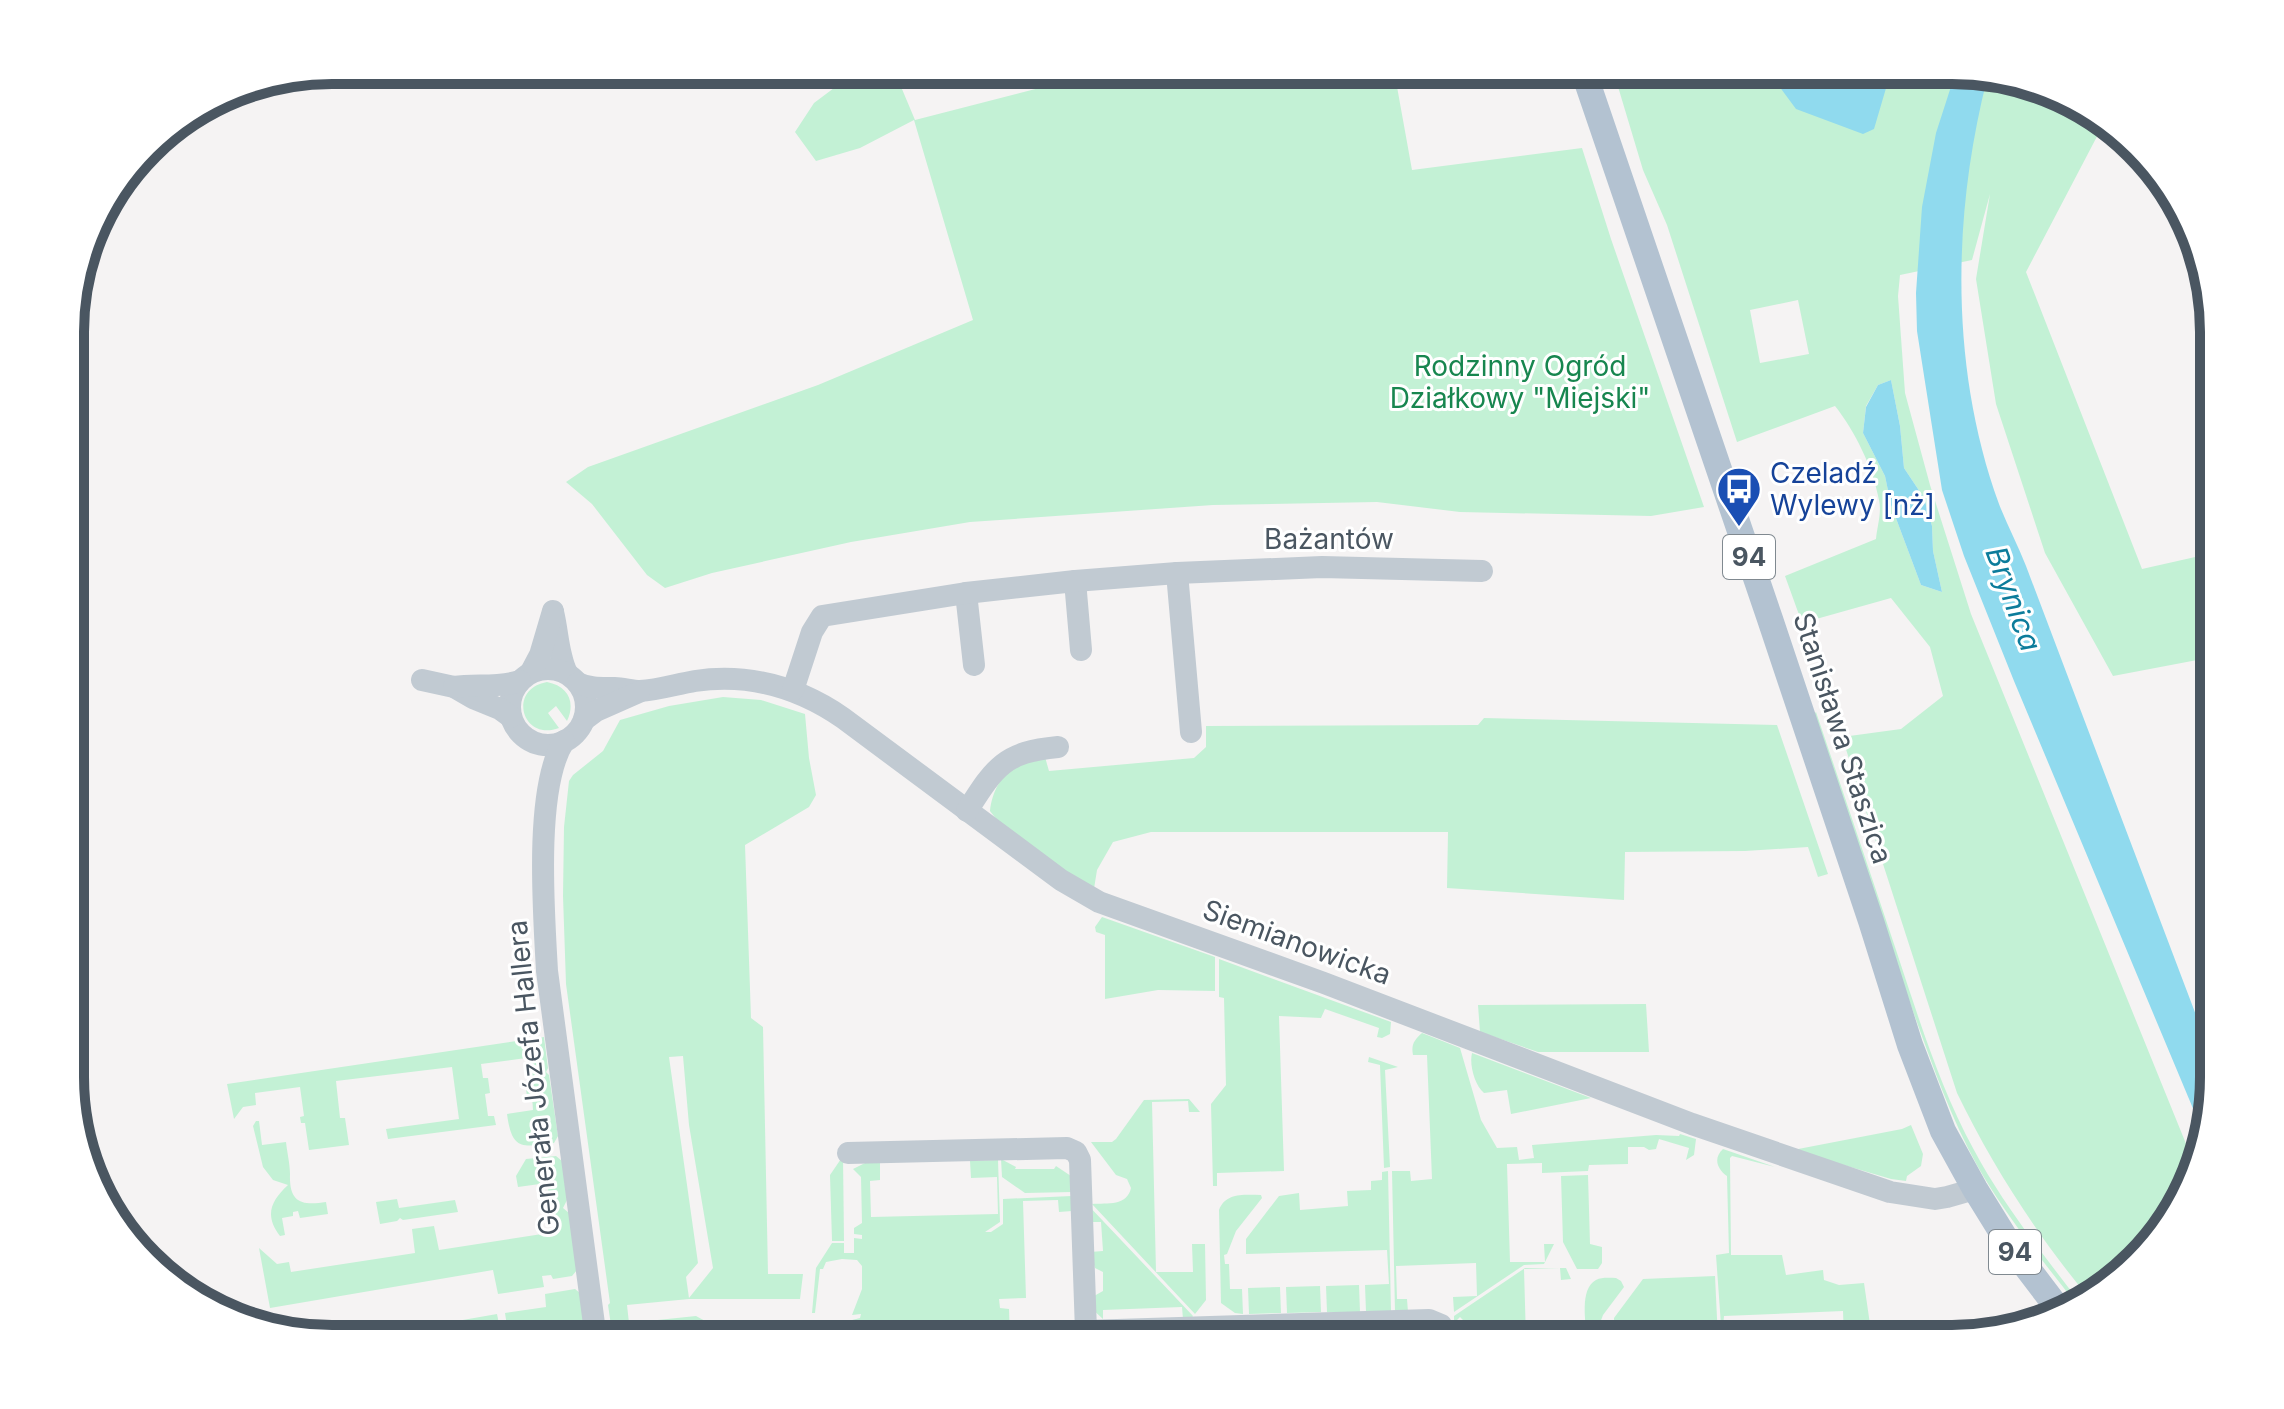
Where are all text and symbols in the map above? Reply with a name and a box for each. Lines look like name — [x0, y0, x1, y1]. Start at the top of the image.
park label: Rodzinny Ogród Działkowy "Miejski" — [1390, 349, 1650, 415]
place label: Czeladź Wylewy [nż] — [1770, 456, 1935, 522]
bus stop icon: Czeladź Wylewy [nż] — [1715, 465, 1763, 528]
street label: Bażantów — [1264, 522, 1394, 556]
road number: 94 — [1723, 535, 1775, 579]
water label: Brynica — [1978, 541, 2049, 656]
street label: Stanisława Staszica — [1786, 608, 1900, 868]
street label: Siemianowicka — [1198, 892, 1396, 992]
street label: Generała Józefa Hallera — [500, 919, 566, 1237]
road number: 94 — [1989, 1230, 2041, 1274]

